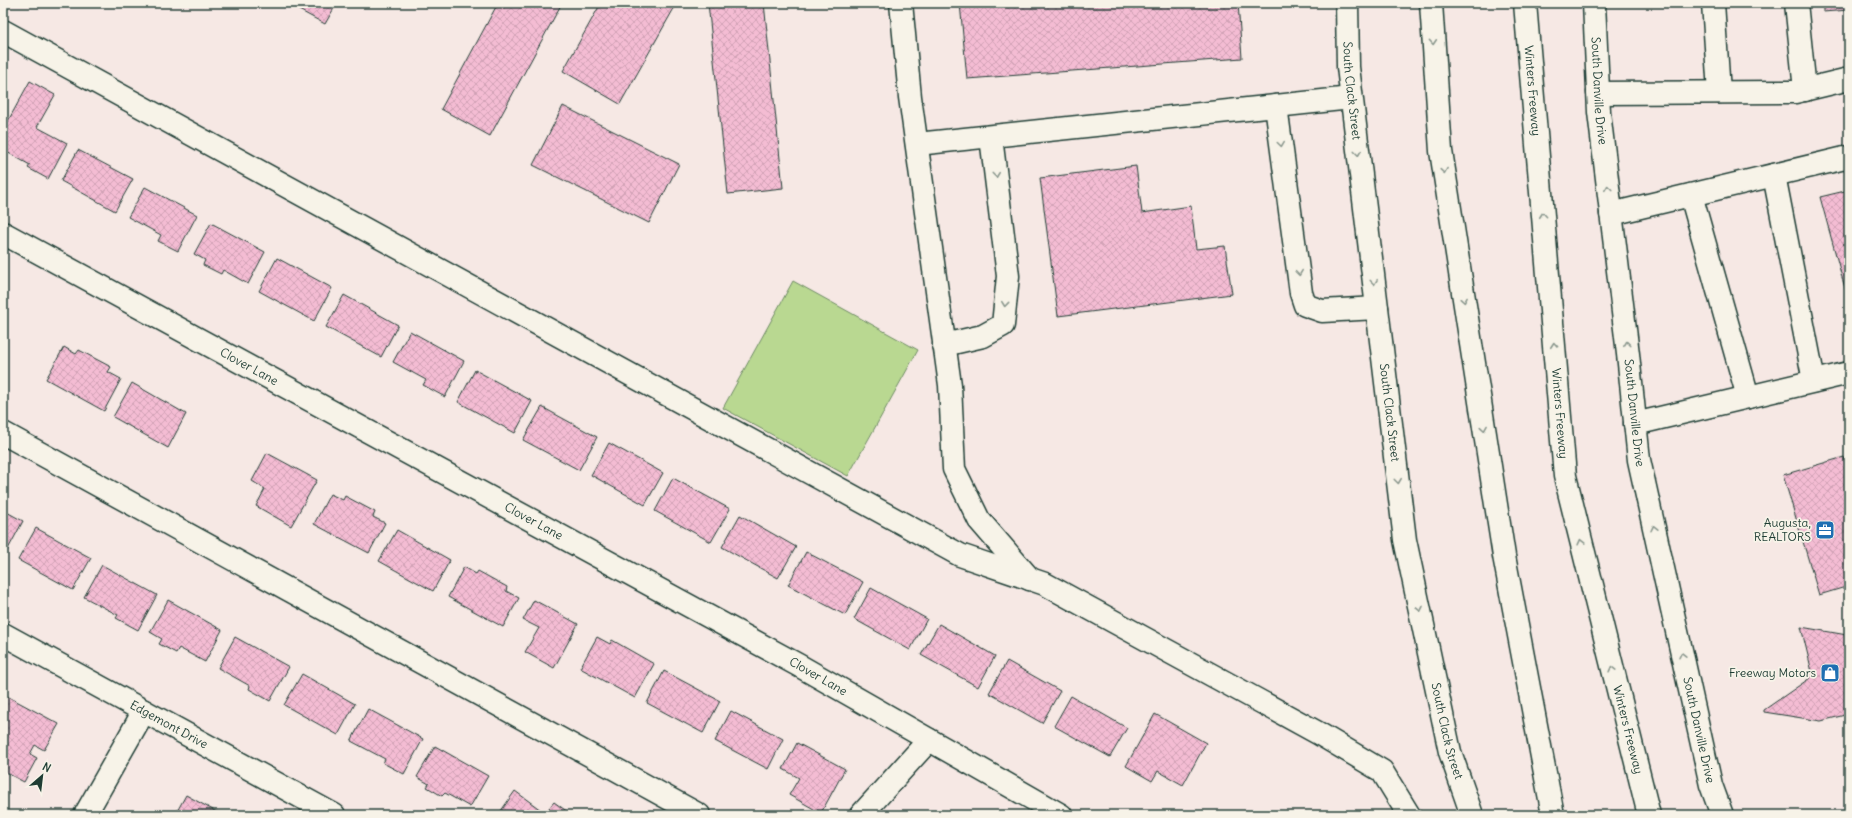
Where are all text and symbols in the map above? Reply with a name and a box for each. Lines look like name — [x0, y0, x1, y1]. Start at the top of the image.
street label: South Danville Drive — [1589, 36, 1611, 146]
one-way arrow — [1429, 39, 1438, 45]
street label: South Clack Street — [1341, 41, 1365, 141]
street label: Winters Freeway — [1522, 45, 1544, 137]
one-way arrow — [1276, 141, 1285, 147]
one-way arrow — [1353, 150, 1362, 156]
one-way arrow — [1439, 168, 1448, 174]
one-way arrow — [991, 172, 1000, 178]
one-way arrow — [1604, 185, 1613, 191]
one-way arrow — [1538, 212, 1547, 218]
one-way arrow — [1294, 270, 1303, 276]
one-way arrow — [1369, 279, 1378, 285]
one-way arrow — [1459, 297, 1468, 303]
one-way arrow — [1001, 301, 1010, 307]
one-way arrow — [1623, 341, 1632, 348]
one-way arrow — [1549, 342, 1558, 348]
street label: Clover Lane — [217, 344, 281, 388]
street label: South Danville Drive — [1622, 358, 1648, 468]
street label: South Clack Street — [1377, 362, 1403, 462]
street label: Winters Freeway — [1549, 368, 1572, 459]
one-way arrow — [1479, 425, 1488, 431]
one-way arrow — [1393, 478, 1402, 484]
street label: Clover Lane — [502, 499, 566, 543]
place label: Augusta, REALTORS — [1754, 515, 1811, 544]
office icon: Augusta, REALTORS — [1814, 519, 1836, 541]
one-way arrow — [1651, 525, 1659, 531]
one-way arrow — [1577, 539, 1586, 546]
one-way arrow — [1416, 606, 1424, 612]
one-way arrow — [1679, 652, 1687, 658]
street label: Clover Lane — [787, 654, 850, 698]
shop icon: Freeway Motors — [1819, 662, 1841, 684]
one-way arrow — [1608, 665, 1617, 672]
place label: Freeway Motors — [1729, 665, 1816, 680]
street label: South Danville Drive — [1680, 675, 1718, 784]
street label: South Clack Street — [1428, 681, 1467, 781]
street label: Winters Freeway — [1610, 684, 1647, 775]
street label: Edgemont Drive — [127, 697, 211, 752]
north arrow — [22, 756, 62, 796]
text: N — [40, 759, 53, 775]

